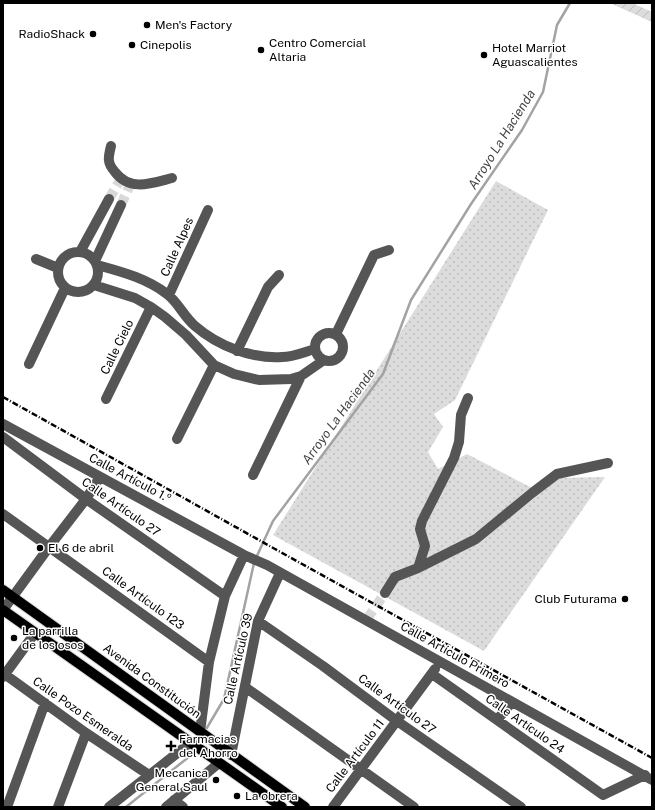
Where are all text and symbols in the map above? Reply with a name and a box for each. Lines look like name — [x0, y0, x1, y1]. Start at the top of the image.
place label: Men's Factory — [155, 18, 233, 32]
marker: Men's Factory — [142, 20, 152, 30]
place label: RadioShack — [19, 27, 85, 41]
marker: RadioShack — [88, 29, 98, 39]
place label: Centro Comercial Altaria — [269, 36, 366, 64]
place label: Cinepolis — [140, 38, 192, 52]
marker: Cinepolis — [127, 40, 137, 50]
place label: Hotel Marriot Aguascalientes — [492, 41, 578, 69]
marker: Centro Comercial Altaria — [256, 45, 266, 55]
marker: Hotel Marriot Aguascalientes — [479, 50, 489, 60]
water label: Arroyo La Hacienda — [465, 87, 538, 192]
street label: Calle Alpes — [158, 215, 196, 279]
street label: Calle Cielo — [98, 317, 136, 377]
water label: Arroyo La Hacienda — [299, 366, 378, 467]
street label: Calle Artículo 1.º — [87, 451, 173, 506]
street label: Calle Artículo 27 — [79, 475, 163, 539]
place label: El 6 de abril — [48, 541, 114, 555]
marker: El 6 de abril — [35, 543, 45, 553]
street label: Calle Artículo 123 — [99, 564, 187, 632]
place label: Club Futurama — [535, 592, 617, 606]
marker: Club Futurama — [620, 594, 630, 604]
street label: Calle Artículo 39 — [221, 612, 255, 706]
street label: Calle Artículo Primero — [398, 619, 512, 691]
place label: La parrilla de los osos — [22, 624, 83, 652]
marker: La parrilla de los osos — [9, 633, 19, 643]
street label: Avenida Constitución — [100, 641, 204, 721]
street label: Calle Artículo 27 — [355, 671, 439, 737]
street label: Calle Pozo Esmeralda — [30, 674, 136, 754]
street label: Calle Artículo 24 — [483, 692, 567, 757]
street label: Calle Artículo 11 — [323, 717, 387, 795]
place label: Farmacias del Ahorro — [179, 732, 238, 760]
marker: Farmacias del Ahorro — [166, 741, 176, 751]
place label: Mecanica General Saul — [136, 766, 208, 794]
marker: Mecanica General Saul — [211, 775, 221, 785]
place label: La obrera — [245, 789, 298, 803]
marker: La obrera — [232, 791, 242, 801]

